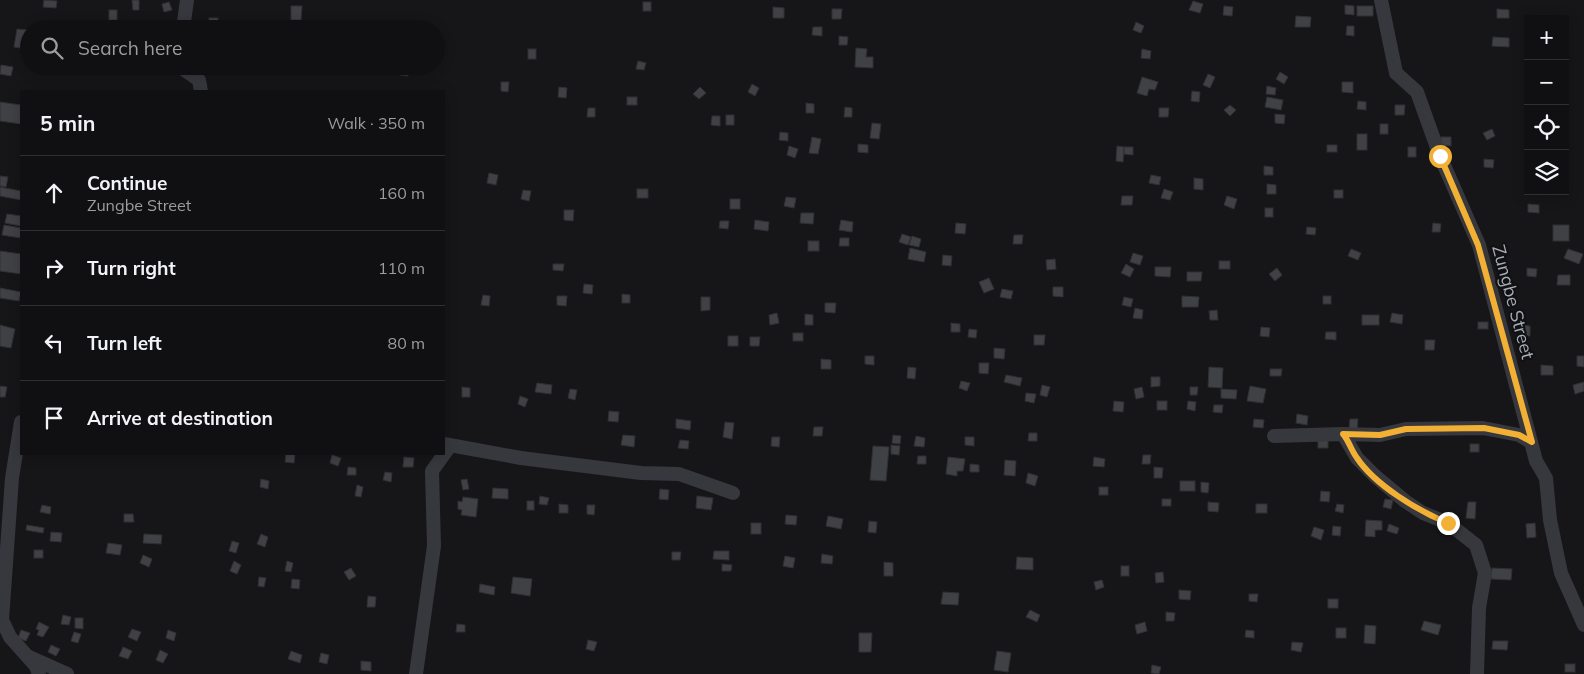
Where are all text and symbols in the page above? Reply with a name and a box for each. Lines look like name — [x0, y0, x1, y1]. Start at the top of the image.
map controls — [1524, 15, 1569, 195]
button: + — [1524, 15, 1569, 60]
search box — [20, 20, 445, 75]
icon: search — [38, 34, 66, 62]
text: Search here — [78, 36, 182, 60]
button: − — [1524, 60, 1569, 105]
button: locate — [1524, 105, 1569, 150]
text: 5 min — [40, 110, 95, 136]
text: Walk · 350 m — [327, 113, 425, 133]
route start — [1429, 145, 1452, 168]
button: layers — [1524, 150, 1569, 195]
text: Continue — [87, 171, 167, 195]
icon: ahead — [40, 179, 68, 207]
text: 160 m — [378, 183, 425, 203]
text: Zungbe Street — [87, 195, 191, 215]
street label: Zungbe Street — [1487, 242, 1540, 362]
icon: right — [40, 254, 68, 282]
text: Turn right — [87, 256, 176, 280]
text: 110 m — [378, 258, 425, 278]
icon: left — [40, 329, 68, 357]
text: Turn left — [87, 331, 162, 355]
text: 80 m — [388, 333, 425, 353]
icon: arrive — [40, 404, 68, 432]
text: Arrive at destination — [87, 406, 273, 430]
route end — [1437, 512, 1460, 535]

